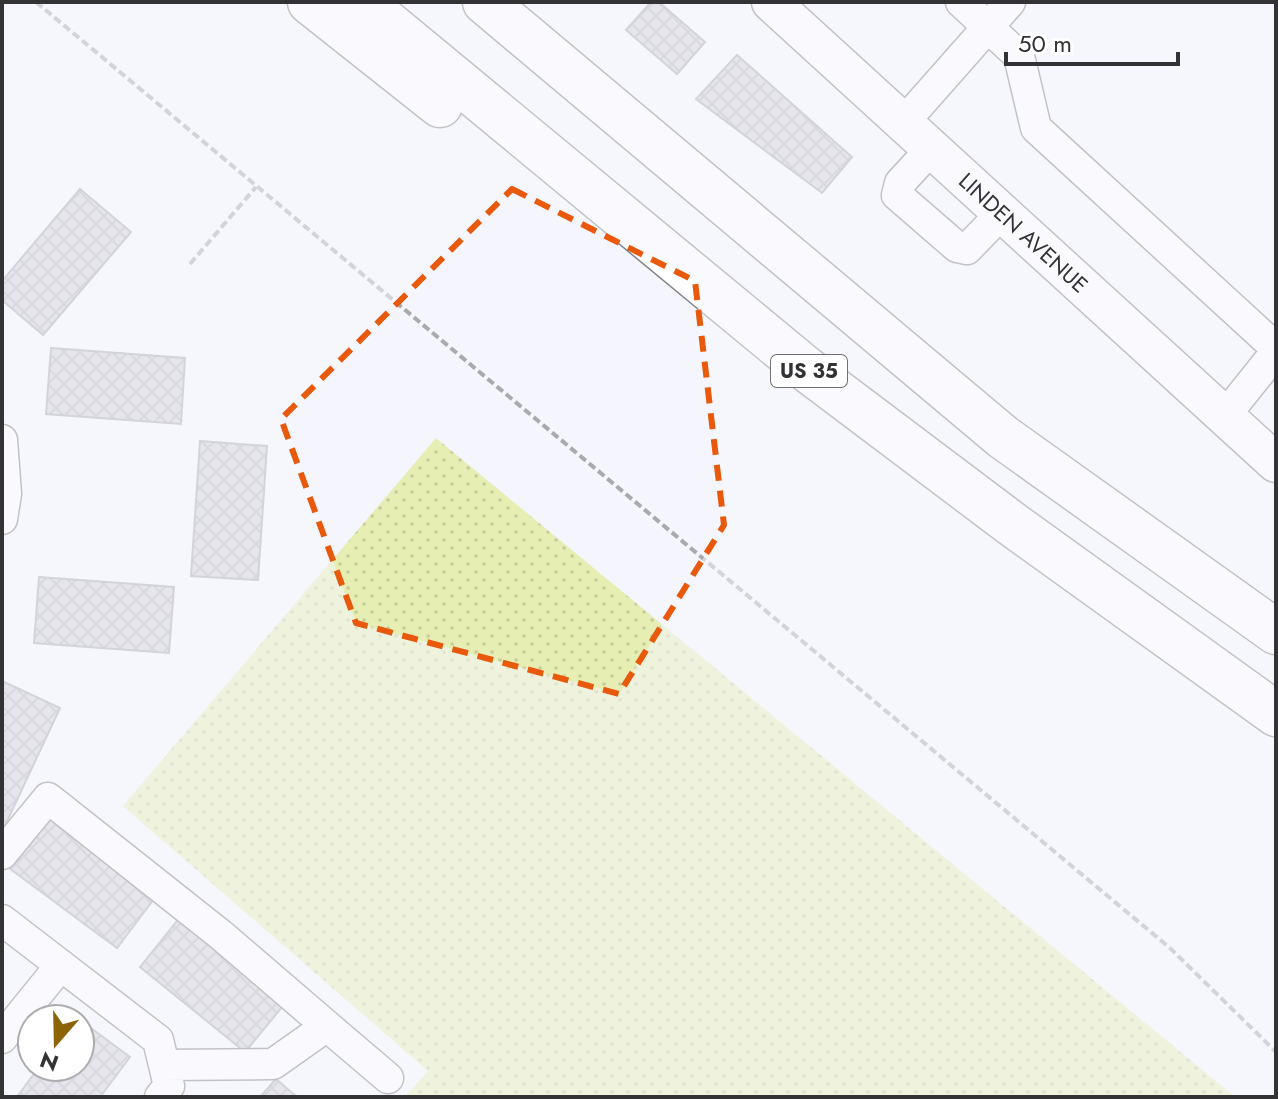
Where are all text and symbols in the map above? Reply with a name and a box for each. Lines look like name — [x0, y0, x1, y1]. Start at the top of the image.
scale bar — [1006, 16, 1178, 66]
text: 50 m — [1018, 26, 1072, 61]
street label: LINDEN AVENUE — [952, 165, 1095, 300]
road number: US 35 — [771, 355, 847, 387]
north arrow — [16, 1003, 96, 1083]
text: N — [35, 1044, 63, 1080]

